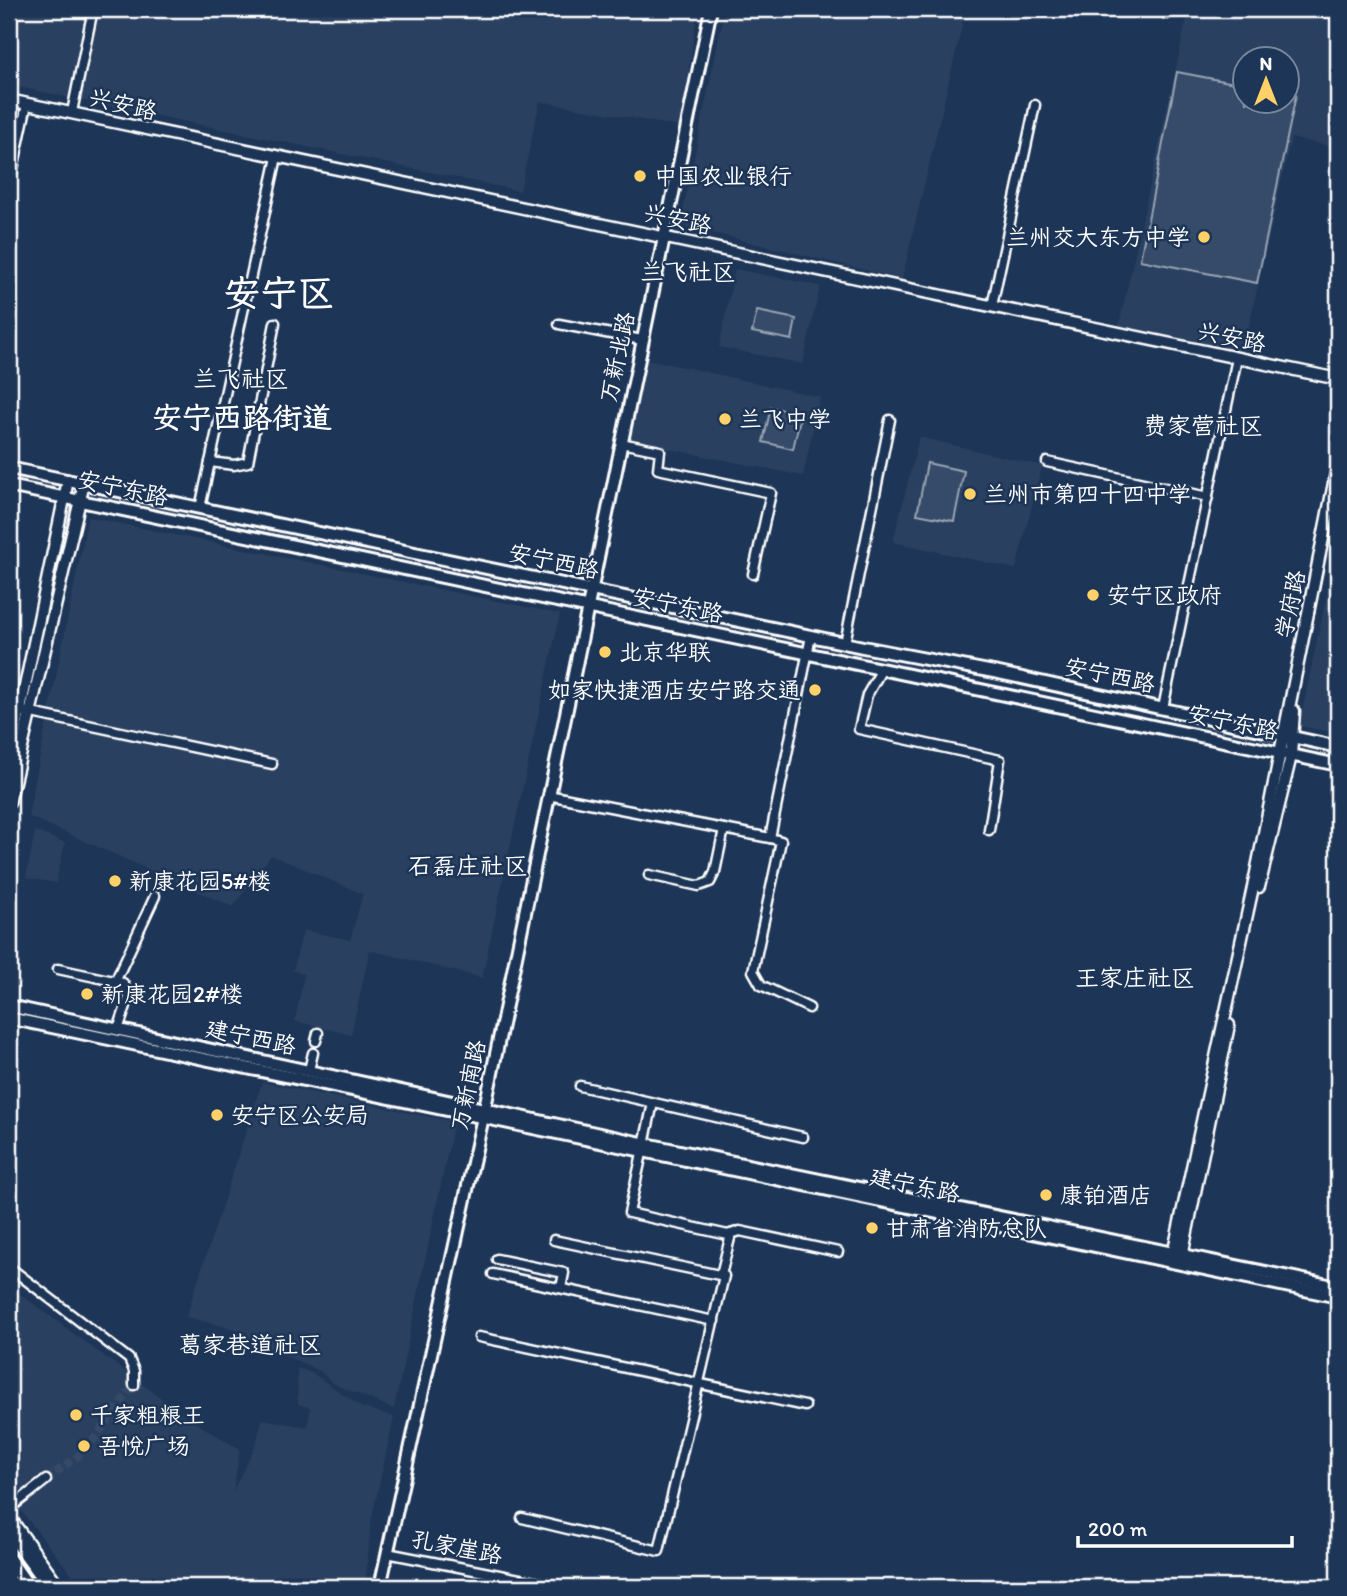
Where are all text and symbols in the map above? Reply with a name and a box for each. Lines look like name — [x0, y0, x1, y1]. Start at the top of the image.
north arrow — [1232, 46, 1302, 116]
text: N — [1260, 52, 1272, 75]
street label: 兴安路 — [86, 83, 160, 125]
place label: 中国农业银行 — [654, 162, 792, 190]
marker: 中国农业银行 — [632, 168, 648, 184]
street label: 兴安路 — [641, 198, 715, 240]
place label: 兰州交大东方中学 — [1006, 223, 1190, 251]
marker: 兰州交大东方中学 — [1196, 229, 1212, 245]
district label: 兰飞社区 — [640, 257, 736, 286]
district label: 安宁区 — [224, 271, 335, 315]
street label: 万新北路 — [594, 309, 640, 405]
street label: 兴安路 — [1195, 316, 1269, 358]
district label: 兰飞社区 — [193, 364, 289, 393]
district label: 安宁西路街道 — [152, 399, 332, 436]
place label: 兰飞中学 — [739, 405, 831, 433]
marker: 兰飞中学 — [717, 411, 733, 427]
district label: 费家营社区 — [1143, 411, 1263, 440]
street label: 安宁东路 — [75, 465, 171, 511]
place label: 兰州市第四十四中学 — [984, 480, 1191, 508]
marker: 兰州市第四十四中学 — [962, 486, 978, 502]
street label: 安宁西路 — [506, 538, 602, 584]
street label: 学府路 — [1269, 567, 1311, 641]
place label: 安宁区政府 — [1107, 581, 1222, 609]
street label: 安宁东路 — [630, 582, 726, 628]
marker: 安宁区政府 — [1085, 587, 1101, 603]
place label: 北京华联 — [619, 638, 711, 666]
marker: 北京华联 — [597, 644, 613, 660]
street label: 安宁西路 — [1062, 652, 1158, 698]
place label: 如家快捷酒店安宁路交通 — [548, 676, 801, 704]
marker: 如家快捷酒店安宁路交通 — [807, 682, 823, 698]
street label: 安宁东路 — [1185, 699, 1281, 745]
district label: 石磊庄社区 — [408, 851, 528, 880]
place label: 新康花园5#楼 — [129, 867, 271, 895]
marker: 新康花园5#楼 — [107, 873, 123, 889]
district label: 王家庄社区 — [1075, 963, 1195, 992]
place label: 新康花园2#楼 — [101, 980, 243, 1008]
marker: 新康花园2#楼 — [79, 986, 95, 1002]
street label: 建宁西路 — [203, 1014, 299, 1060]
street label: 万新南路 — [445, 1037, 491, 1133]
place label: 安宁区公安局 — [231, 1101, 369, 1129]
marker: 安宁区公安局 — [209, 1107, 225, 1123]
street label: 建宁东路 — [867, 1162, 963, 1208]
place label: 康铂酒店 — [1060, 1181, 1152, 1209]
marker: 康铂酒店 — [1038, 1187, 1054, 1203]
place label: 甘肃省消防总队 — [886, 1214, 1047, 1242]
marker: 甘肃省消防总队 — [864, 1220, 880, 1236]
district label: 葛家巷道社区 — [178, 1330, 322, 1359]
place label: 千家粗粮王 — [90, 1401, 205, 1429]
marker: 千家粗粮王 — [68, 1407, 84, 1423]
place label: 吾悦广场 — [98, 1432, 190, 1460]
marker: 吾悦广场 — [76, 1438, 92, 1454]
scale bar — [1078, 1505, 1291, 1549]
text: 200 m — [1088, 1516, 1148, 1541]
street label: 孔家崖路 — [409, 1524, 505, 1570]

